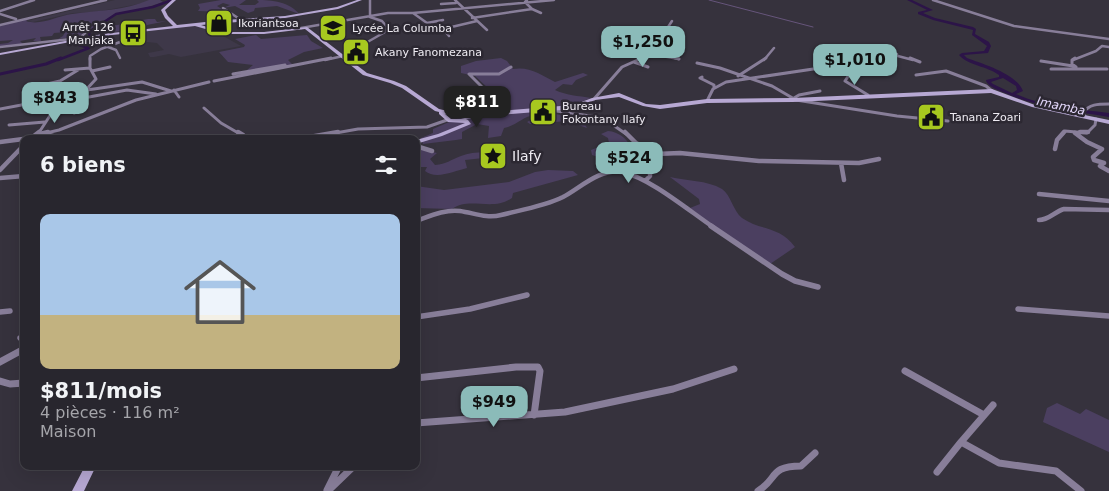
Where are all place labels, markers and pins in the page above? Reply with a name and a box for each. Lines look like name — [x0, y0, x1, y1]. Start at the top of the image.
shop icon: Ikoriantsoa — [204, 8, 234, 38]
school or university icon: Lycée La Columba — [318, 13, 348, 43]
place label: Ikoriantsoa — [238, 17, 299, 30]
bus stop icon: Arrêt 126 Manjaka — [118, 18, 148, 48]
place label: Arrêt 126 Manjaka — [62, 21, 114, 47]
place label: Lycée La Columba — [352, 22, 452, 35]
pin: $1,250 — [602, 26, 684, 68]
public building icon: Akany Fanomezana — [341, 37, 371, 67]
pin: $1,010 — [814, 44, 896, 86]
place label: Akany Fanomezana — [375, 46, 482, 59]
pin: $843 — [25, 82, 85, 124]
pin: $811 — [447, 86, 507, 128]
public building icon: Bureau Fokontany Ilafy — [528, 97, 558, 127]
place label: Bureau Fokontany Ilafy — [562, 100, 646, 126]
public building icon: Tanana Zoari — [916, 102, 946, 132]
place label: Tanana Zoari — [949, 111, 1021, 124]
place icon: Ilafy — [478, 141, 508, 171]
pin: $524 — [599, 142, 659, 184]
place label: Ilafy — [512, 148, 542, 164]
pin: $949 — [464, 386, 524, 428]

